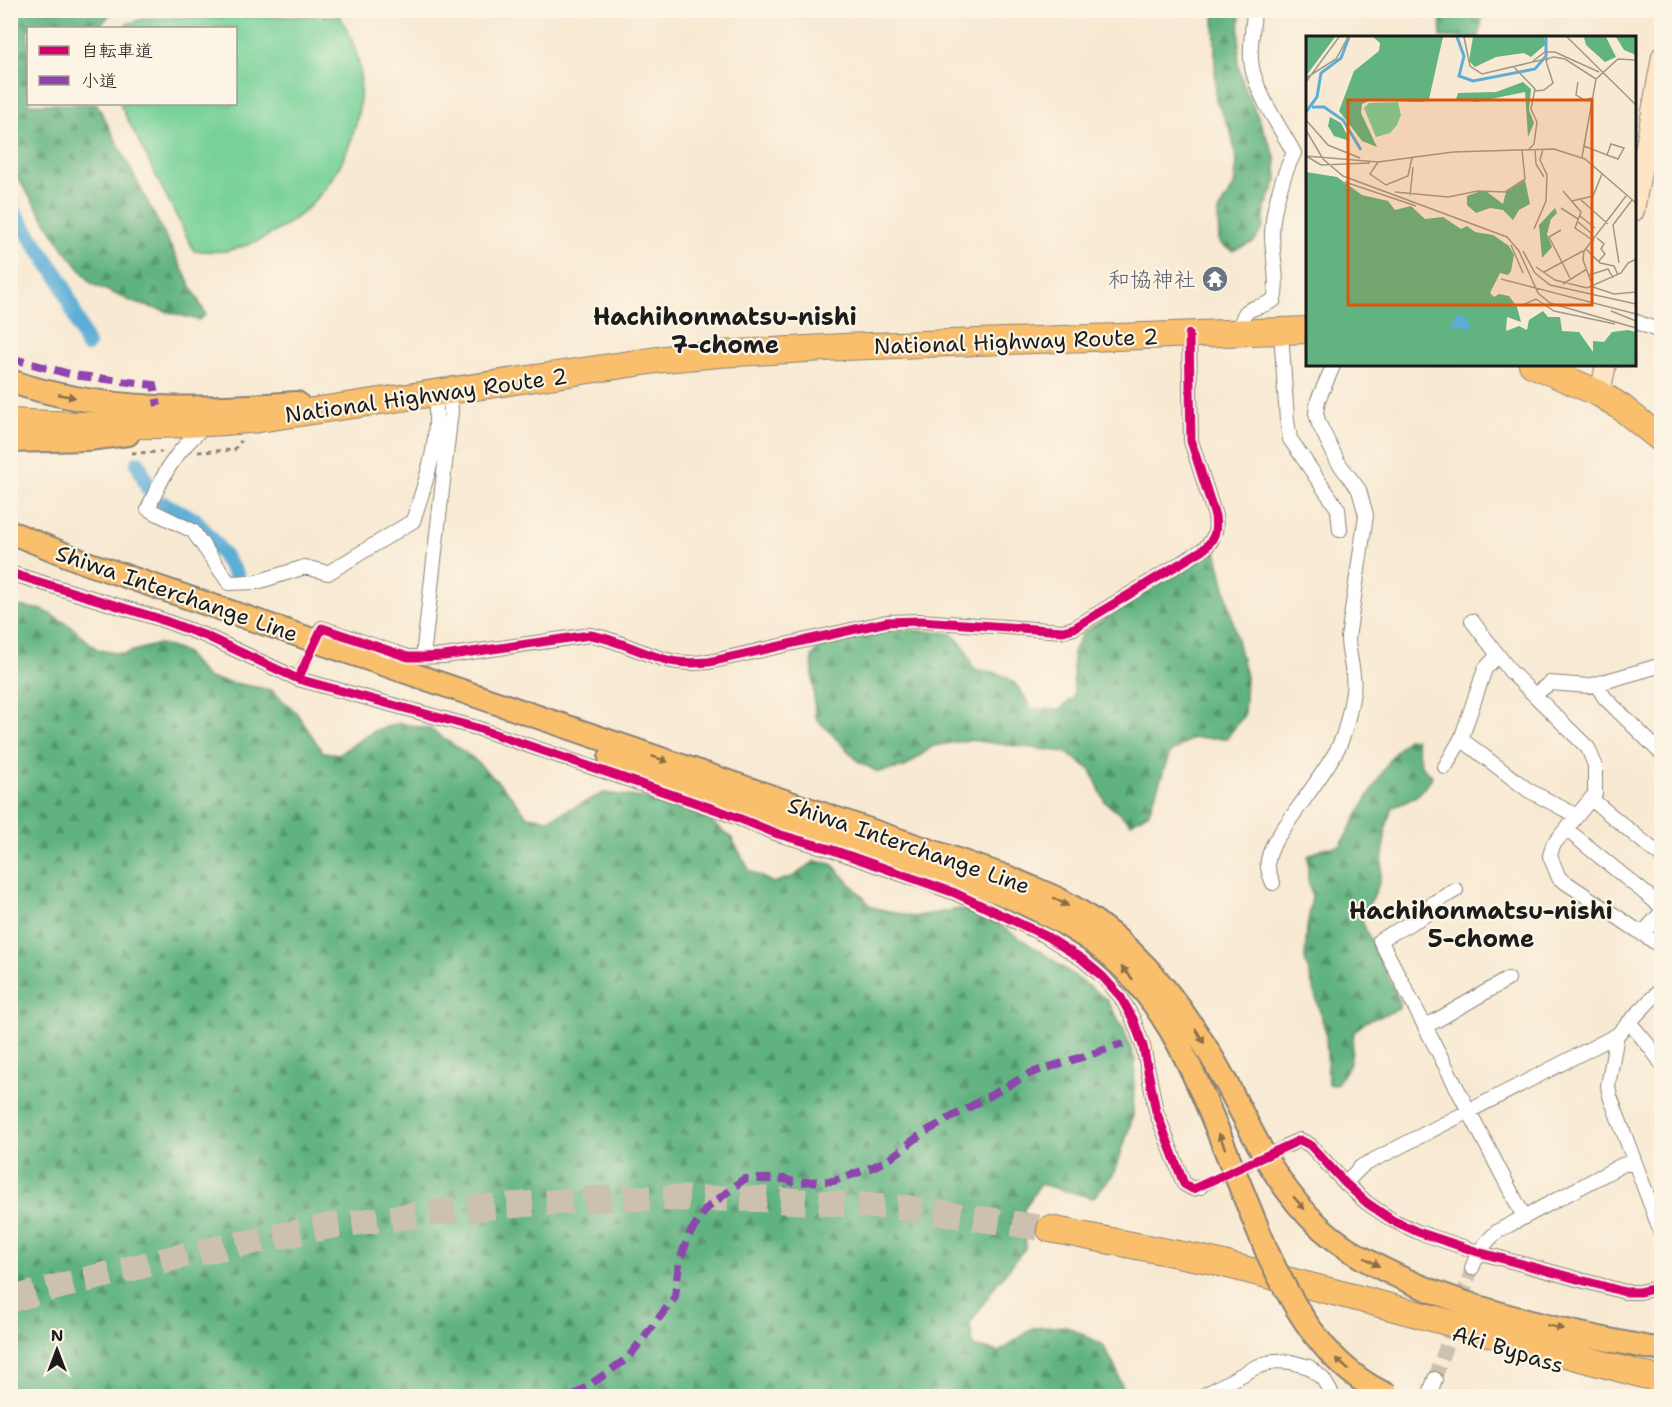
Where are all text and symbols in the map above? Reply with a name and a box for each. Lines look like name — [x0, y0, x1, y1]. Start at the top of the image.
legend — [27, 27, 237, 105]
inset map — [1306, 36, 1636, 366]
text: 自転車道 — [81, 39, 153, 63]
text: 小道 — [81, 69, 117, 93]
temple icon: 和協神社 — [1200, 264, 1230, 294]
place label: 和協神社 — [1108, 265, 1196, 294]
district label: Hachihonmatsu-nishi 7-chome — [593, 301, 857, 361]
street label: National Highway Route 2 — [873, 322, 1159, 361]
street label: National Highway Route 2 — [283, 361, 569, 430]
one-way arrow — [58, 392, 77, 401]
street label: Shiwa Interchange Line — [52, 538, 302, 649]
one-way arrow — [651, 755, 669, 764]
street label: Shiwa Interchange Line — [784, 790, 1034, 901]
district label: Hachihonmatsu-nishi 5-chome — [1349, 895, 1613, 955]
one-way arrow — [1053, 897, 1070, 907]
one-way arrow — [1120, 966, 1134, 980]
one-way arrow — [1195, 1028, 1205, 1045]
one-way arrow — [1217, 1132, 1226, 1150]
one-way arrow — [1292, 1196, 1305, 1211]
one-way arrow — [1364, 1256, 1380, 1267]
street label: Aki Bypass — [1449, 1319, 1567, 1380]
north arrow — [27, 1320, 87, 1380]
one-way arrow — [1546, 1322, 1564, 1332]
text: N — [51, 1325, 63, 1346]
one-way arrow — [1335, 1358, 1350, 1371]

